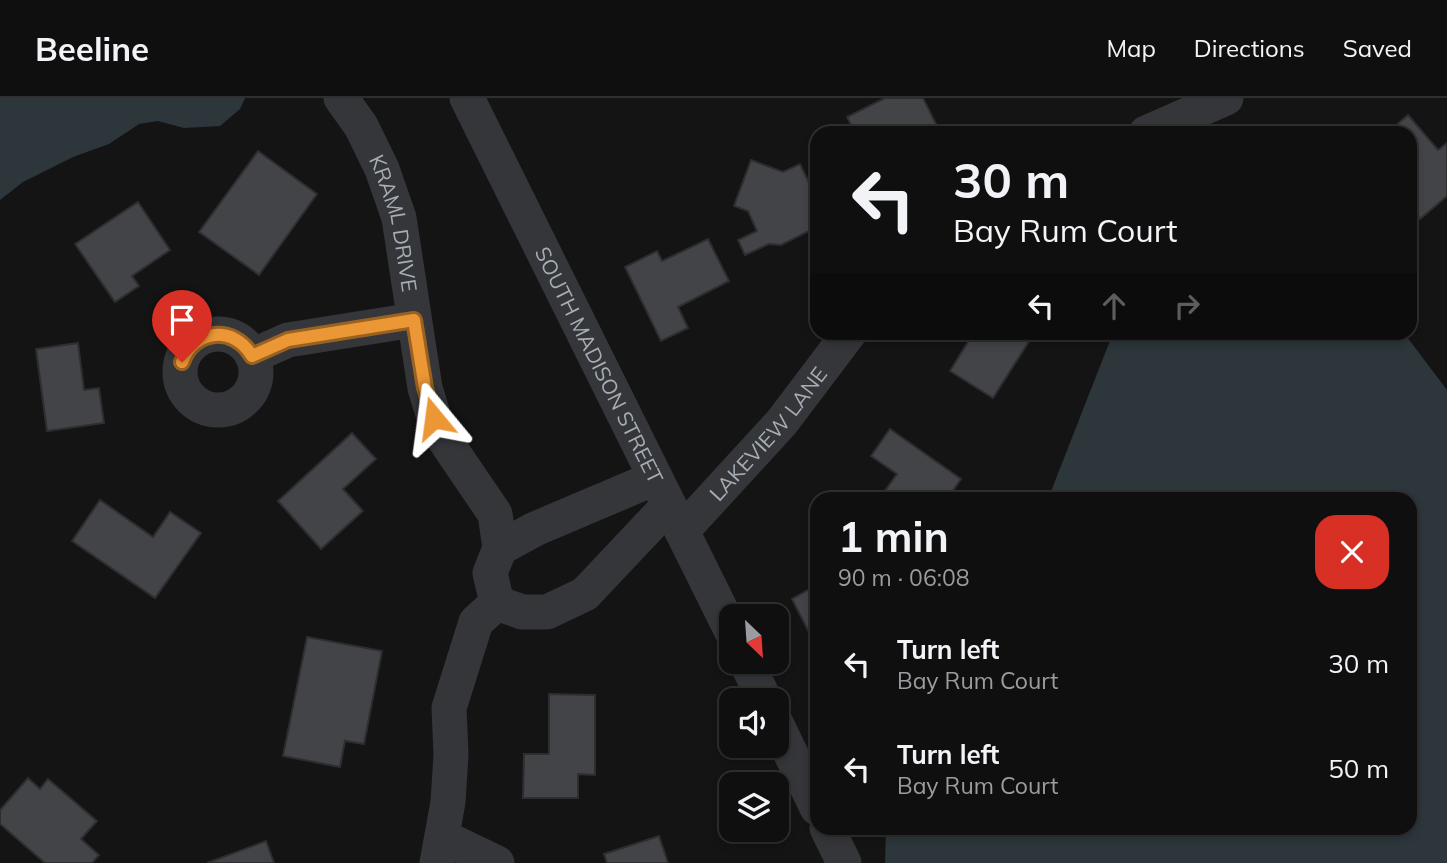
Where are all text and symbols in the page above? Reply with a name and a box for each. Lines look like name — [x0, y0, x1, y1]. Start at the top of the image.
text: Beeline — [35, 28, 149, 69]
text: Map — [1106, 33, 1156, 63]
text: Directions — [1194, 33, 1305, 63]
text: Saved — [1343, 33, 1412, 63]
text: 30 m — [953, 149, 1069, 210]
street label: KRAML DRIVE — [364, 150, 423, 293]
icon: left — [838, 154, 929, 245]
text: Bay Rum Court — [953, 210, 1177, 250]
street label: SOUTH MADISON STREET — [530, 242, 669, 488]
icon: left — [1022, 287, 1060, 325]
icon: ahead — [1095, 287, 1133, 325]
icon: right — [1168, 287, 1206, 325]
pin — [152, 290, 212, 362]
icon: arrive — [163, 301, 201, 339]
street label: LAKEVIEW LANE — [704, 362, 832, 506]
position arrow — [397, 381, 471, 455]
text: 1 min — [838, 510, 949, 563]
button: close — [1315, 515, 1389, 589]
text: 90 m · 06:08 — [838, 563, 970, 592]
north arrow — [719, 604, 789, 674]
map controls — [719, 604, 789, 842]
text: Turn left — [897, 633, 999, 666]
icon: left — [838, 645, 876, 683]
text: 30 m — [1328, 647, 1389, 680]
text: Bay Rum Court — [897, 666, 1058, 695]
button: sound — [719, 688, 789, 758]
text: Turn left — [897, 738, 999, 771]
icon: left — [838, 750, 876, 788]
text: 50 m — [1328, 752, 1389, 785]
text: Bay Rum Court — [897, 771, 1058, 800]
button: layers — [719, 772, 789, 842]

